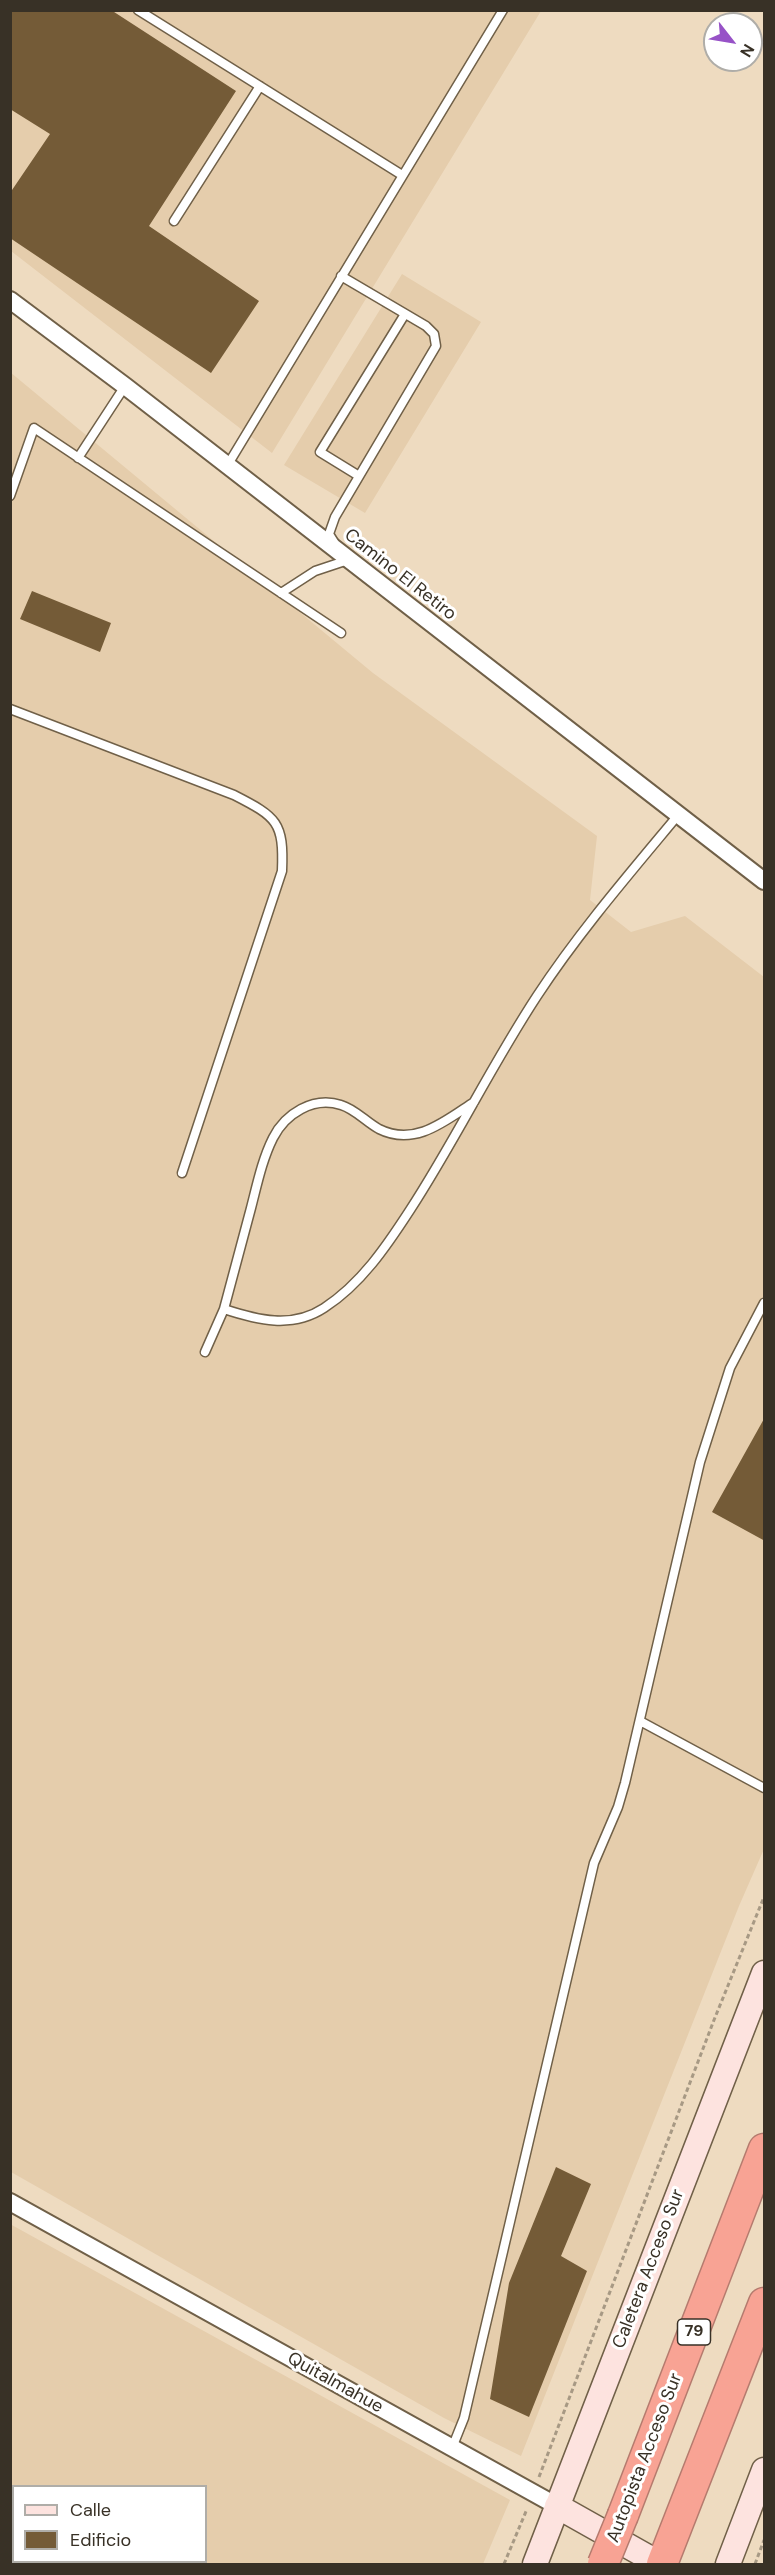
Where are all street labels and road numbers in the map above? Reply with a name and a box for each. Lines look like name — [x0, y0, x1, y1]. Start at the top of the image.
street label: Camino El Retiro — [340, 525, 460, 625]
street label: Caletera Acceso Sur — [609, 2186, 689, 2352]
road number: 79 — [678, 2319, 710, 2345]
street label: Quitalmahue — [283, 2348, 387, 2418]
street label: Autopista Acceso Sur — [603, 2370, 687, 2546]

